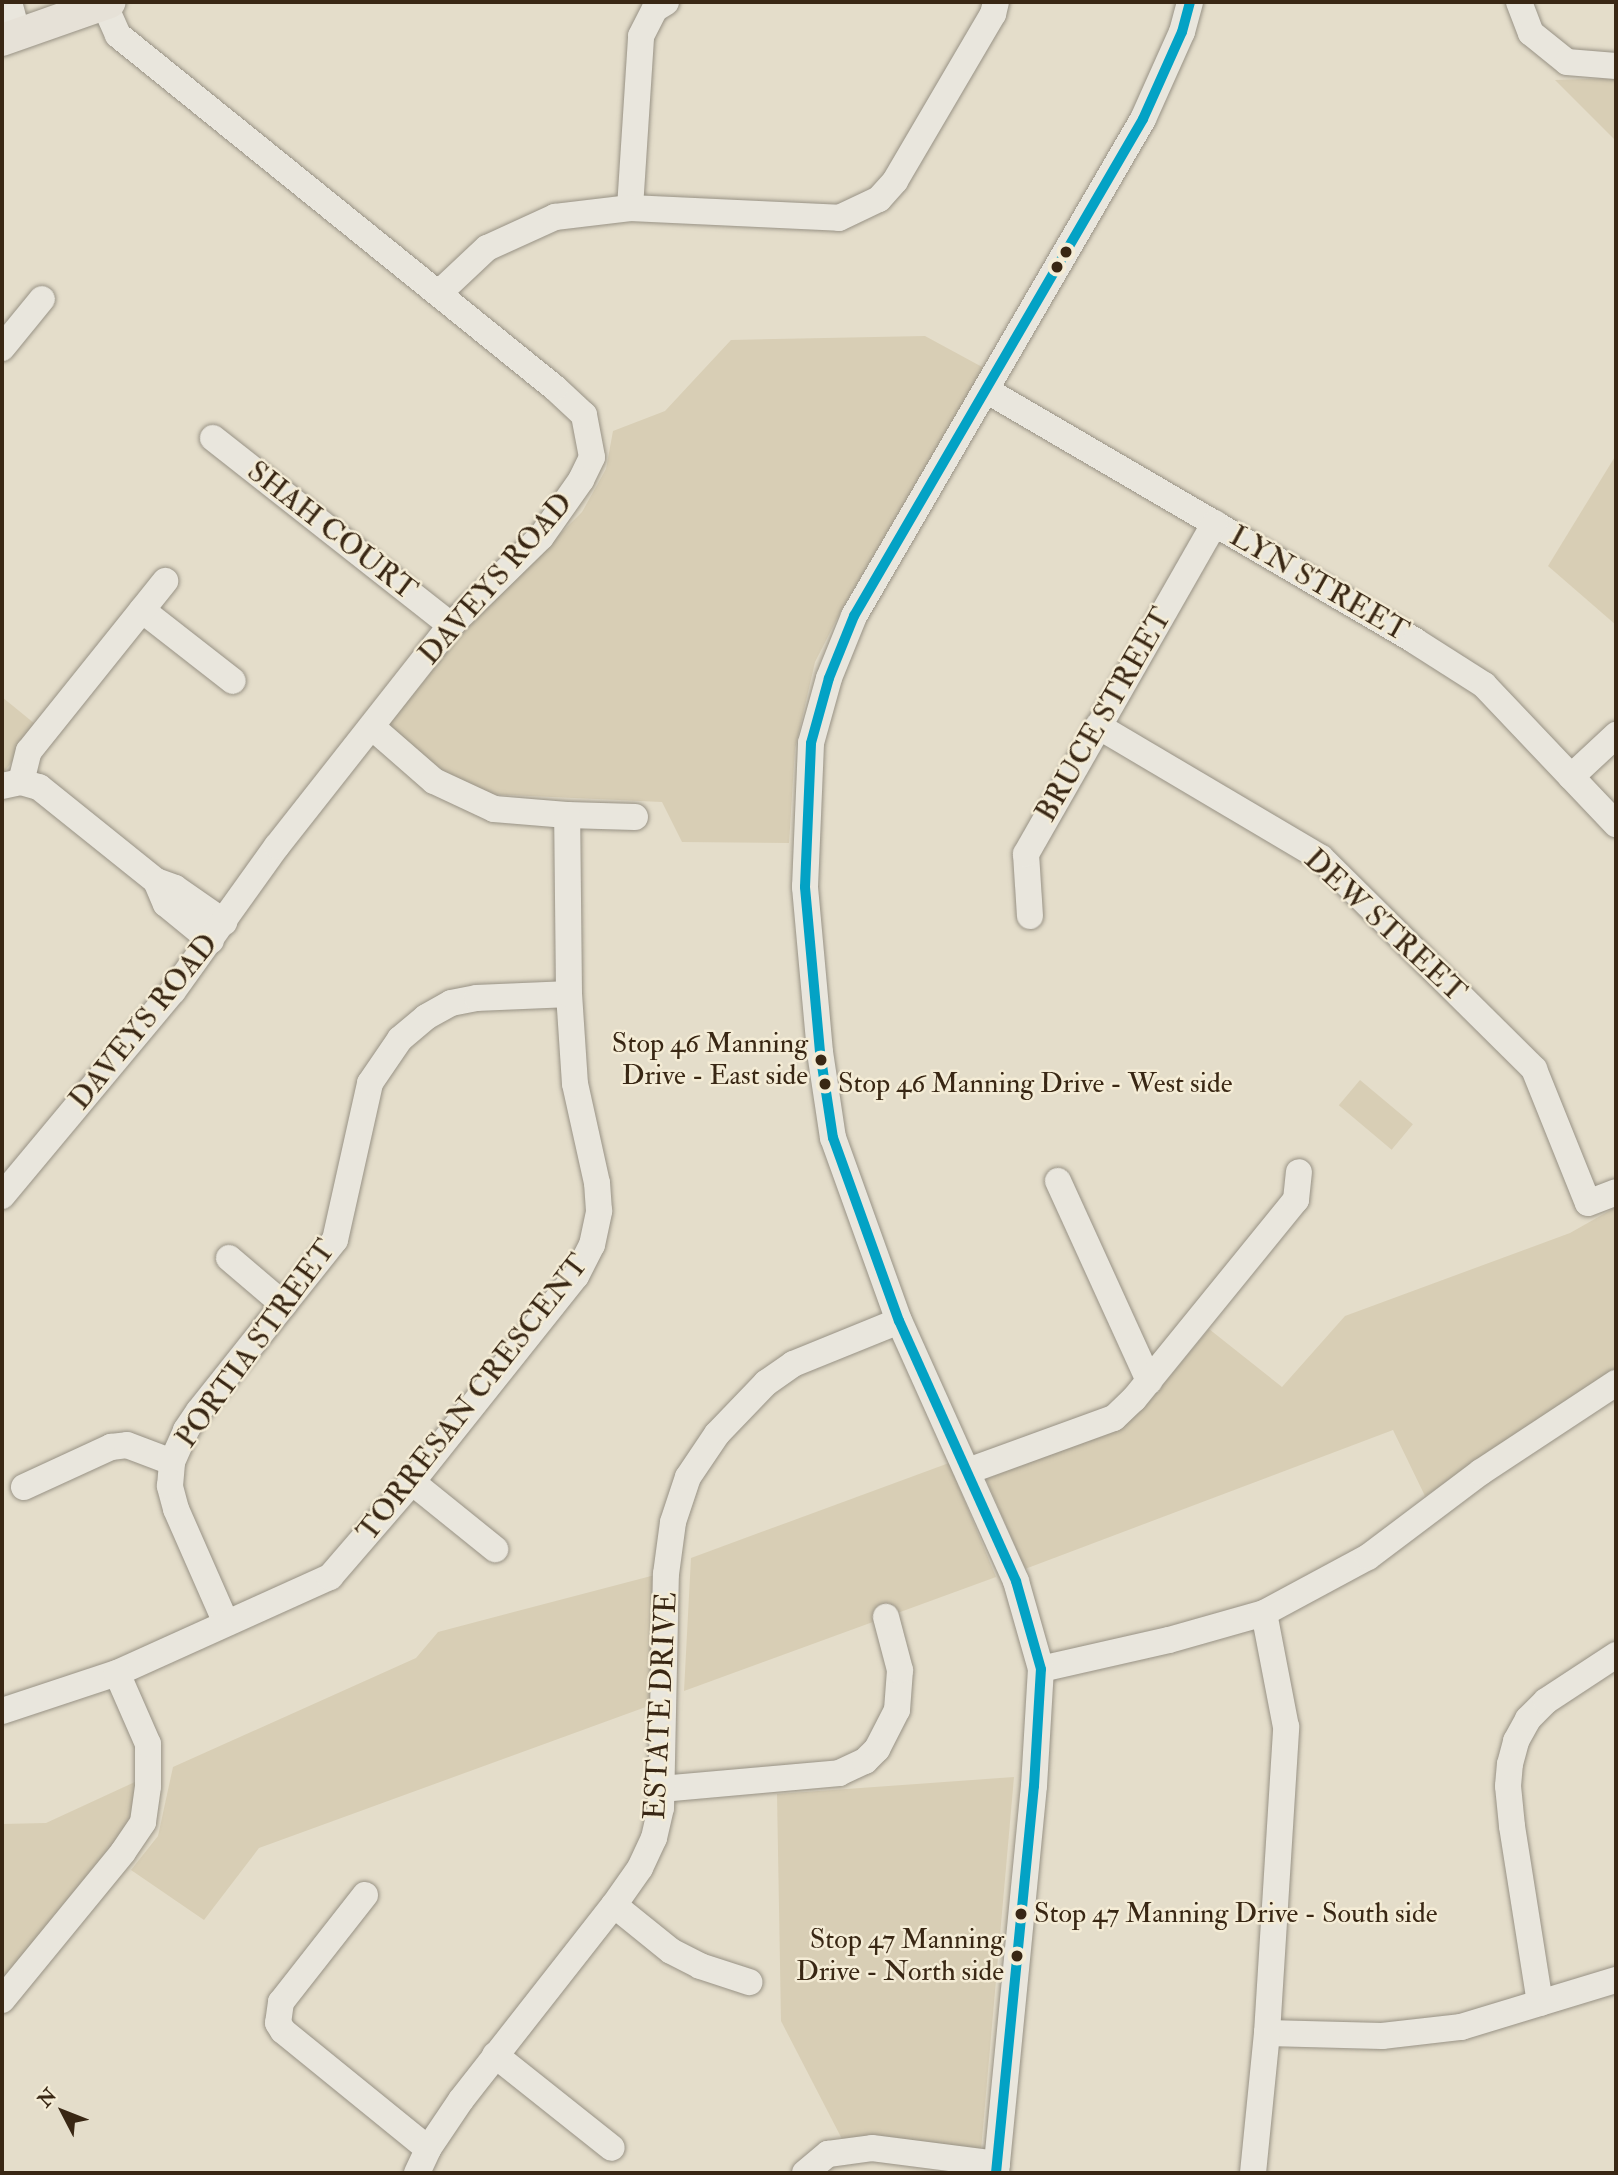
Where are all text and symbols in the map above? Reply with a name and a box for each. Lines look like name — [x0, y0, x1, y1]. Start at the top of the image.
unlabelled marker — [1059, 245, 1073, 259]
unlabelled marker — [1050, 260, 1064, 274]
street label: SHAH COURT — [240, 454, 424, 608]
street label: DAVEYS ROAD — [412, 486, 580, 672]
street label: LYN STREET — [1223, 518, 1415, 650]
street label: BRUCE STREET — [1028, 602, 1180, 828]
street label: DEW STREET — [1297, 842, 1473, 1010]
street label: DAVEYS ROAD — [62, 927, 226, 1117]
place label: Stop 46 Manning Drive - East side — [612, 1027, 808, 1093]
marker: Stop 46 Manning Drive - East side — [814, 1053, 828, 1067]
place label: Stop 46 Manning Drive - West side — [838, 1067, 1232, 1101]
marker: Stop 46 Manning Drive - West side — [818, 1077, 832, 1091]
street label: PORTIA STREET — [168, 1233, 344, 1455]
street label: TORRESAN CRESCENT — [350, 1247, 596, 1549]
street label: ESTATE DRIVE — [637, 1591, 685, 1821]
place label: Stop 47 Manning Drive - South side — [1034, 1897, 1437, 1931]
marker: Stop 47 Manning Drive - South side — [1014, 1907, 1028, 1921]
place label: Stop 47 Manning Drive - North side — [796, 1923, 1004, 1989]
marker: Stop 47 Manning Drive - North side — [1010, 1949, 1024, 1963]
north arrow — [28, 2077, 98, 2147]
text: N — [33, 2084, 62, 2112]

